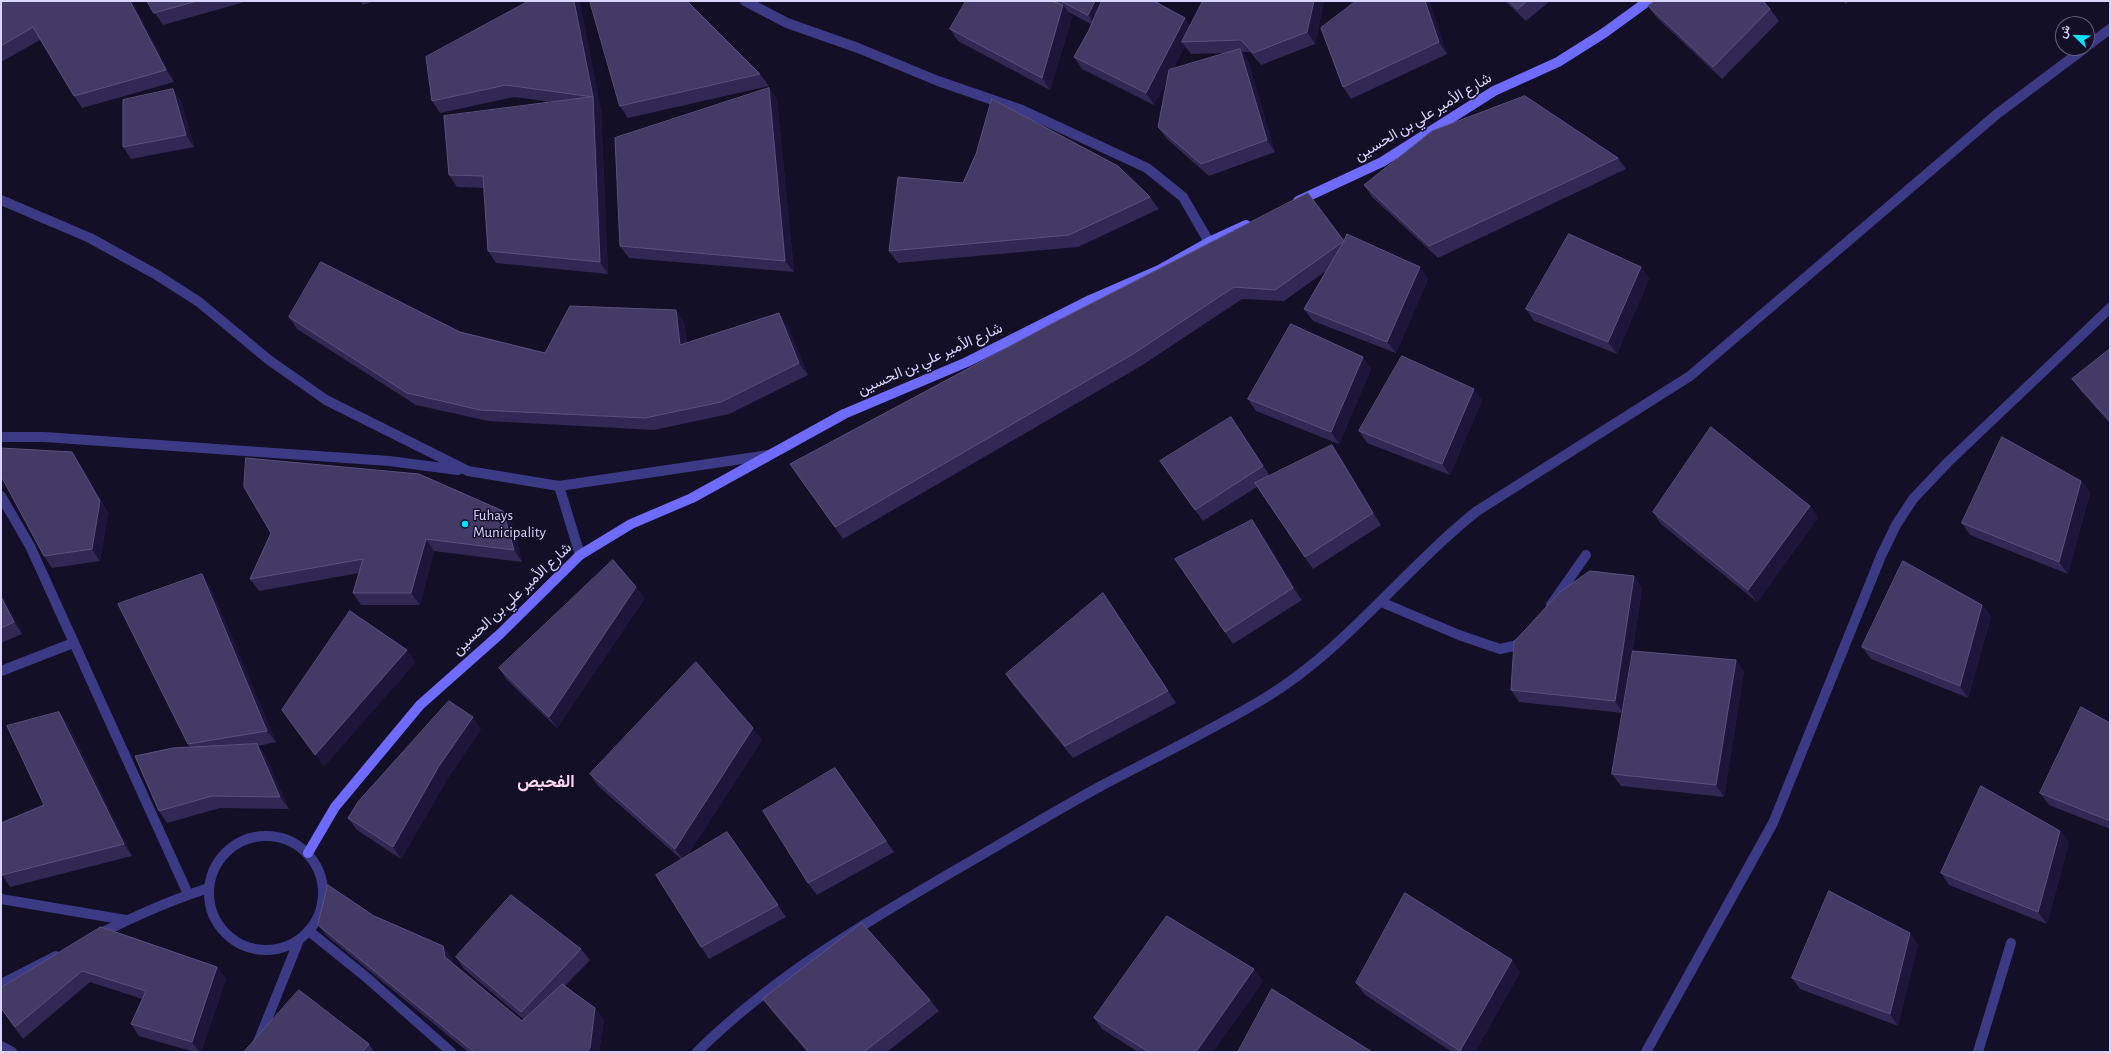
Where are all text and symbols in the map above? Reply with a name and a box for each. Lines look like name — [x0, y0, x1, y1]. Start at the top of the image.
north arrow — [2055, 16, 2095, 56]
text: ش — [2057, 23, 2072, 40]
street label: شارع الأمير علي بن الحسين — [1351, 69, 1495, 165]
street label: شارع الأمير علي بن الحسين — [855, 319, 1005, 399]
place label: Fuhays Municipality — [473, 506, 546, 541]
marker: Fuhays Municipality — [460, 519, 470, 529]
street label: شارع الأمير علي بن الحسين — [449, 539, 575, 659]
district label: الفحيص — [517, 772, 575, 792]

